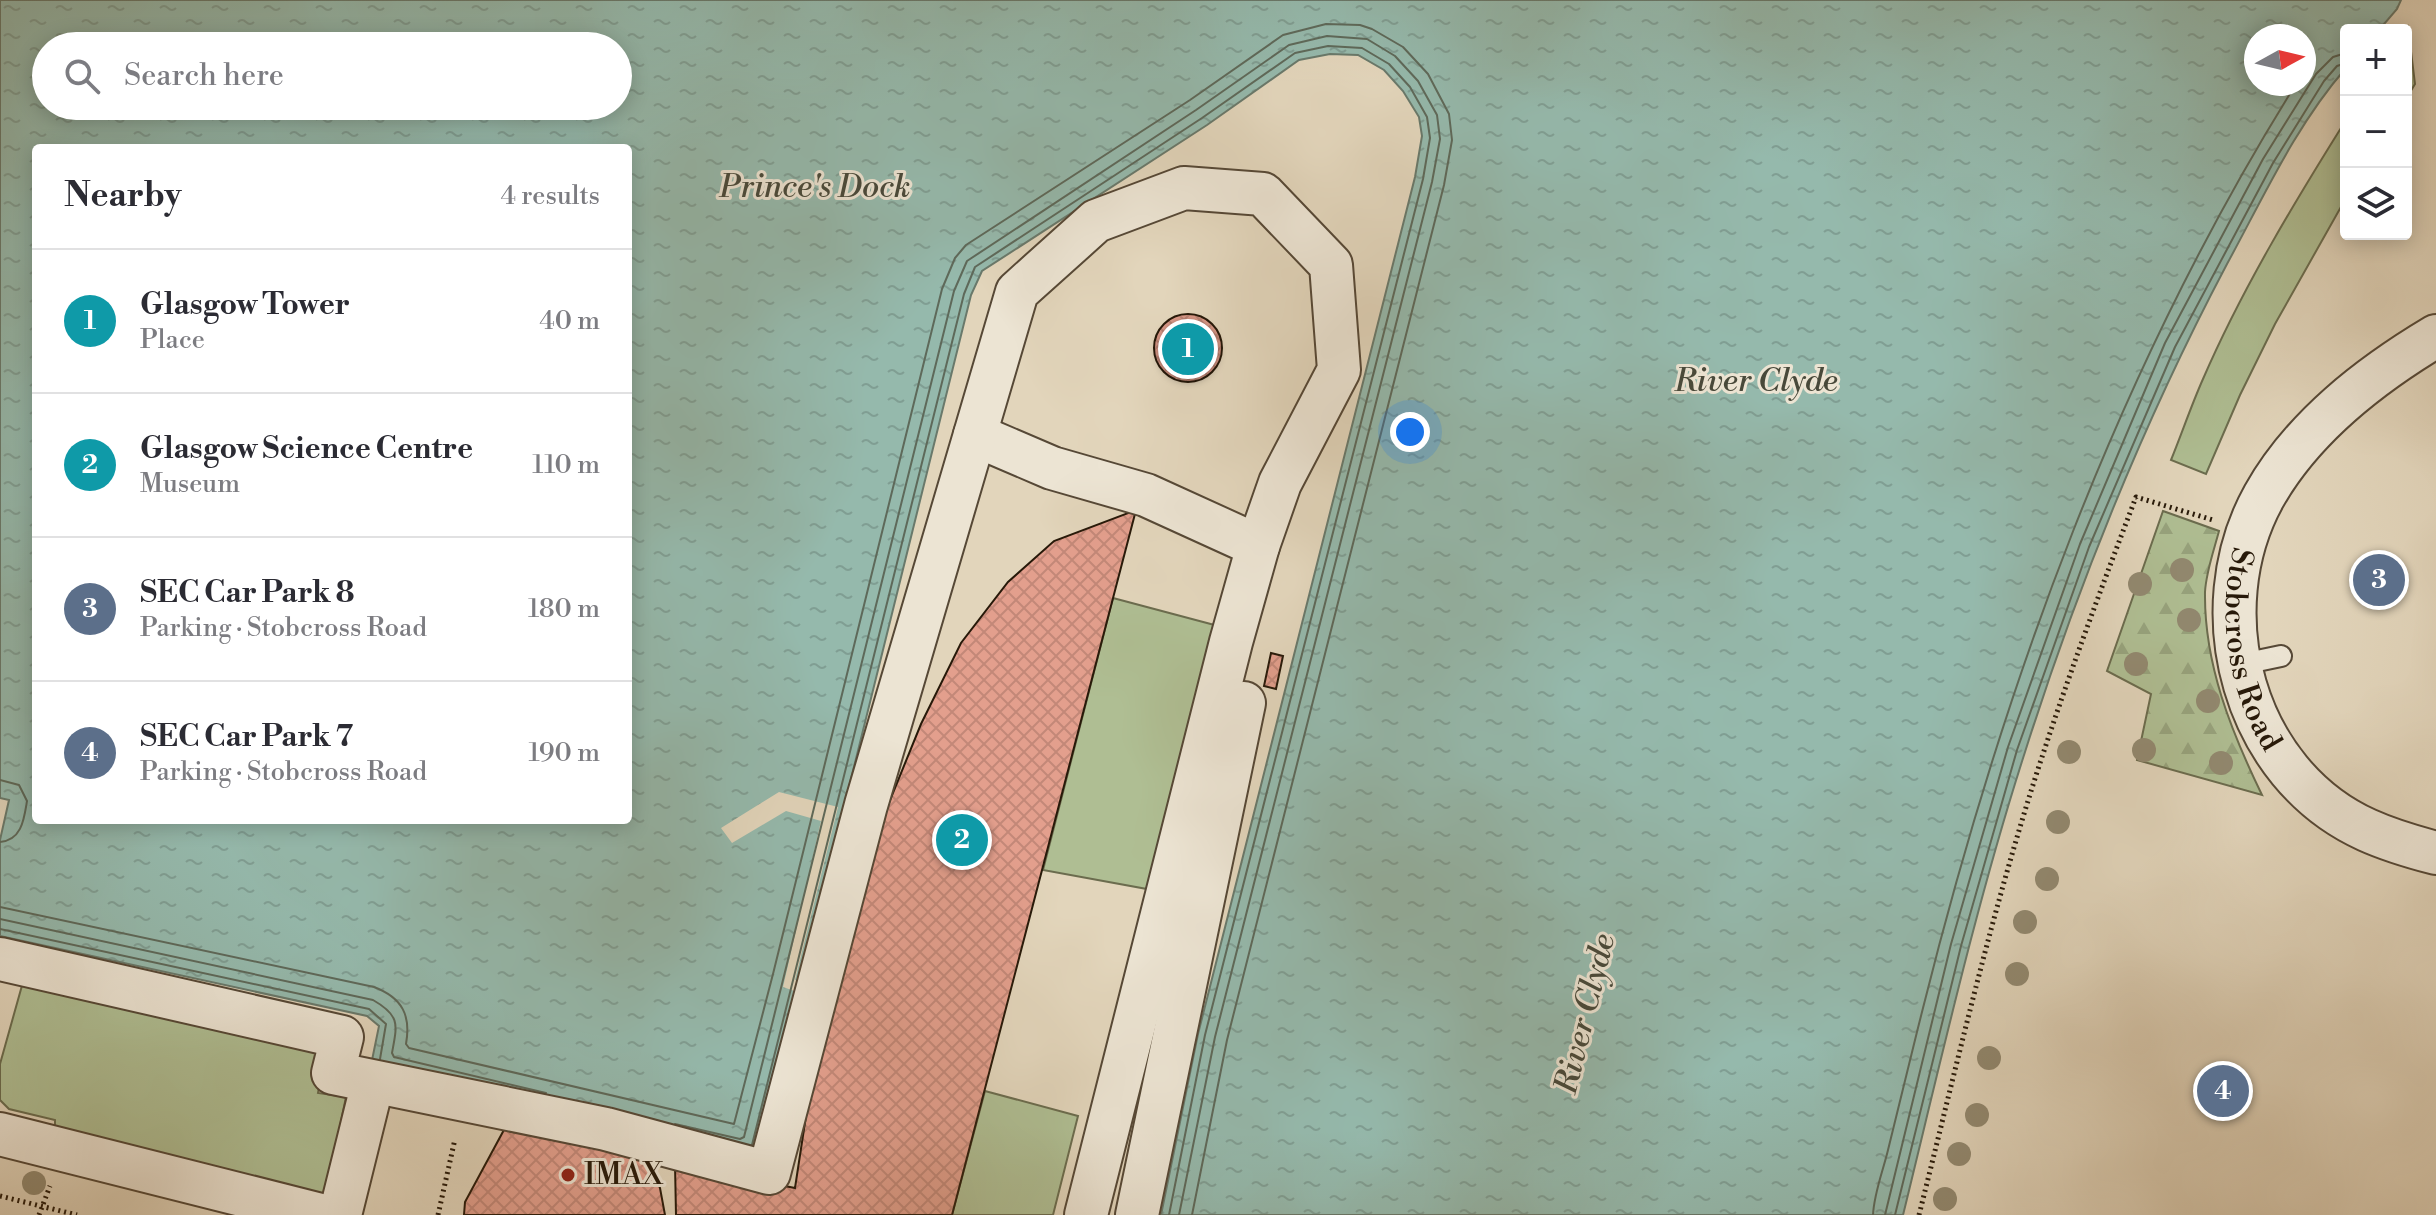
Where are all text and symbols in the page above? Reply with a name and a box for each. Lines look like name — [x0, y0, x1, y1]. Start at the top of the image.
north arrow — [2244, 24, 2316, 96]
map controls — [2340, 24, 2412, 240]
button: + — [2340, 24, 2412, 96]
search box — [32, 32, 632, 120]
icon: search — [60, 54, 104, 98]
text: Search here — [124, 57, 284, 95]
button: − — [2340, 96, 2412, 168]
water label: Prince's Dock — [719, 167, 910, 207]
button: layers — [2340, 168, 2412, 240]
text: Nearby — [64, 175, 182, 217]
text: 4 results — [501, 180, 600, 212]
text: Glasgow Tower — [140, 286, 350, 324]
text: 1 — [84, 305, 96, 337]
text: 40 m — [539, 305, 600, 337]
pin: 1 — [1162, 319, 1214, 379]
text: Place — [140, 324, 205, 356]
water label: River Clyde — [1673, 361, 1838, 401]
your location — [1390, 412, 1430, 452]
text: Glasgow Science Centre — [140, 430, 473, 468]
text: 2 — [82, 449, 98, 481]
text: 110 m — [532, 449, 600, 481]
text: Museum — [140, 468, 240, 500]
street label: Stobcross Road — [2215, 544, 2290, 758]
pin: 3 — [2353, 550, 2405, 610]
text: SEC Car Park 8 — [140, 574, 355, 612]
text: 3 — [82, 593, 98, 625]
text: 180 m — [528, 593, 600, 625]
text: Parking · Stobcross Road — [140, 612, 427, 644]
text: SEC Car Park 7 — [140, 718, 353, 756]
text: 4 — [81, 737, 99, 769]
text: 190 m — [529, 737, 600, 769]
text: Parking · Stobcross Road — [140, 756, 427, 788]
pin: 2 — [936, 810, 988, 870]
water label: River Clyde — [1546, 930, 1624, 1099]
pin: 4 — [2197, 1061, 2249, 1121]
place label: IMAX — [584, 1156, 663, 1194]
marker: IMAX — [559, 1166, 577, 1184]

